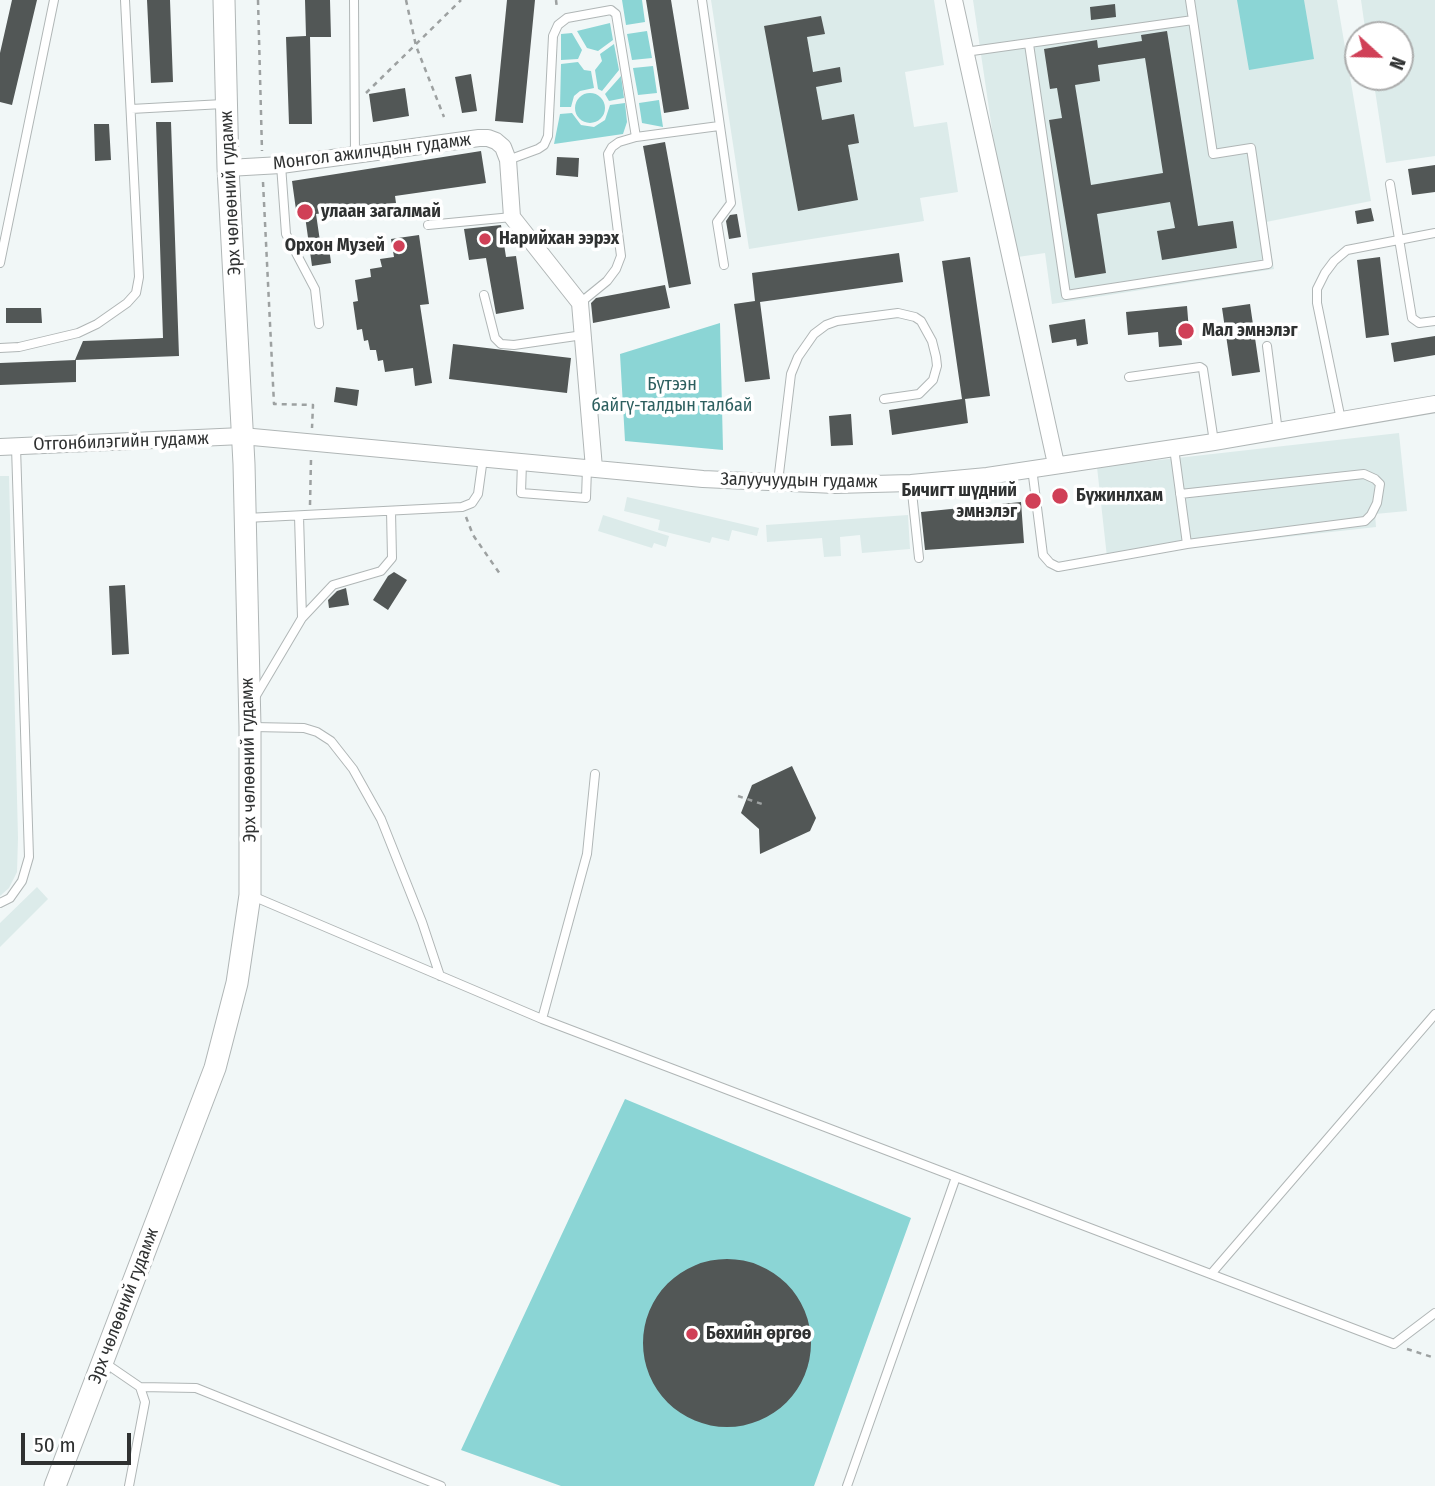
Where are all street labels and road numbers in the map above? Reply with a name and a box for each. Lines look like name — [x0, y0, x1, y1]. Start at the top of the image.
street label: Эрх чөлөөний гудамж — [216, 110, 246, 276]
street label: Монгол ажилчдын гудамж — [272, 129, 472, 175]
street label: Отгонбилэгийн гудамж — [33, 428, 209, 456]
street label: Залуучуудын гудамж — [720, 469, 878, 493]
street label: Эрх чөлөөний гудамж — [237, 677, 261, 843]
street label: Эрх чөлөөний гудамж — [84, 1225, 164, 1387]

